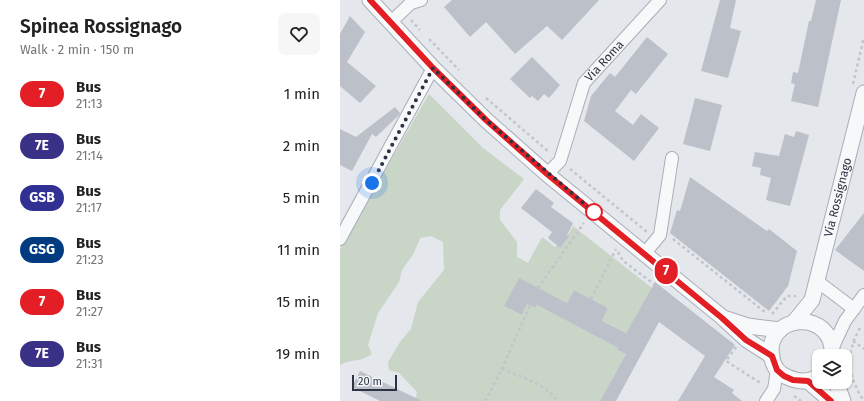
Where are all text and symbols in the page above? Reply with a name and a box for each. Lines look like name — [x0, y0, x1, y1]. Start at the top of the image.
button: heart — [278, 13, 320, 55]
text: Spinea Rossignago — [20, 15, 182, 38]
street label: Via Roma — [582, 37, 627, 84]
text: Walk · 2 min · 150 m — [20, 42, 134, 57]
text: Bus — [76, 78, 101, 96]
text: 7 — [39, 85, 45, 102]
text: 1 min — [284, 85, 320, 103]
text: 21:13 — [76, 96, 102, 111]
text: Bus — [76, 130, 101, 148]
text: 7E — [35, 137, 49, 154]
text: 2 min — [283, 137, 320, 155]
text: 21:14 — [76, 148, 103, 163]
street label: Via Rossignago — [821, 156, 855, 238]
your location — [362, 173, 382, 193]
text: Bus — [76, 182, 101, 200]
text: GSB — [29, 189, 55, 206]
text: 5 min — [283, 189, 320, 207]
text: 21:17 — [76, 200, 102, 215]
unlabelled marker — [585, 203, 603, 221]
text: Bus — [76, 234, 101, 252]
text: GSG — [29, 241, 55, 258]
text: 11 min — [277, 241, 320, 259]
text: 21:23 — [76, 252, 104, 267]
line badge: 7 — [653, 258, 679, 284]
text: 7 — [663, 262, 669, 279]
text: Bus — [76, 286, 101, 304]
text: 7 — [39, 293, 45, 310]
text: 15 min — [276, 293, 320, 311]
text: 21:27 — [76, 304, 103, 319]
text: Bus — [76, 338, 101, 356]
text: 7E — [35, 345, 49, 362]
text: 19 min — [276, 345, 320, 363]
map controls — [812, 349, 852, 389]
button: layers — [812, 349, 852, 389]
text: 21:31 — [76, 356, 103, 371]
scale bar — [352, 373, 397, 392]
text: 20 m — [358, 375, 382, 388]

